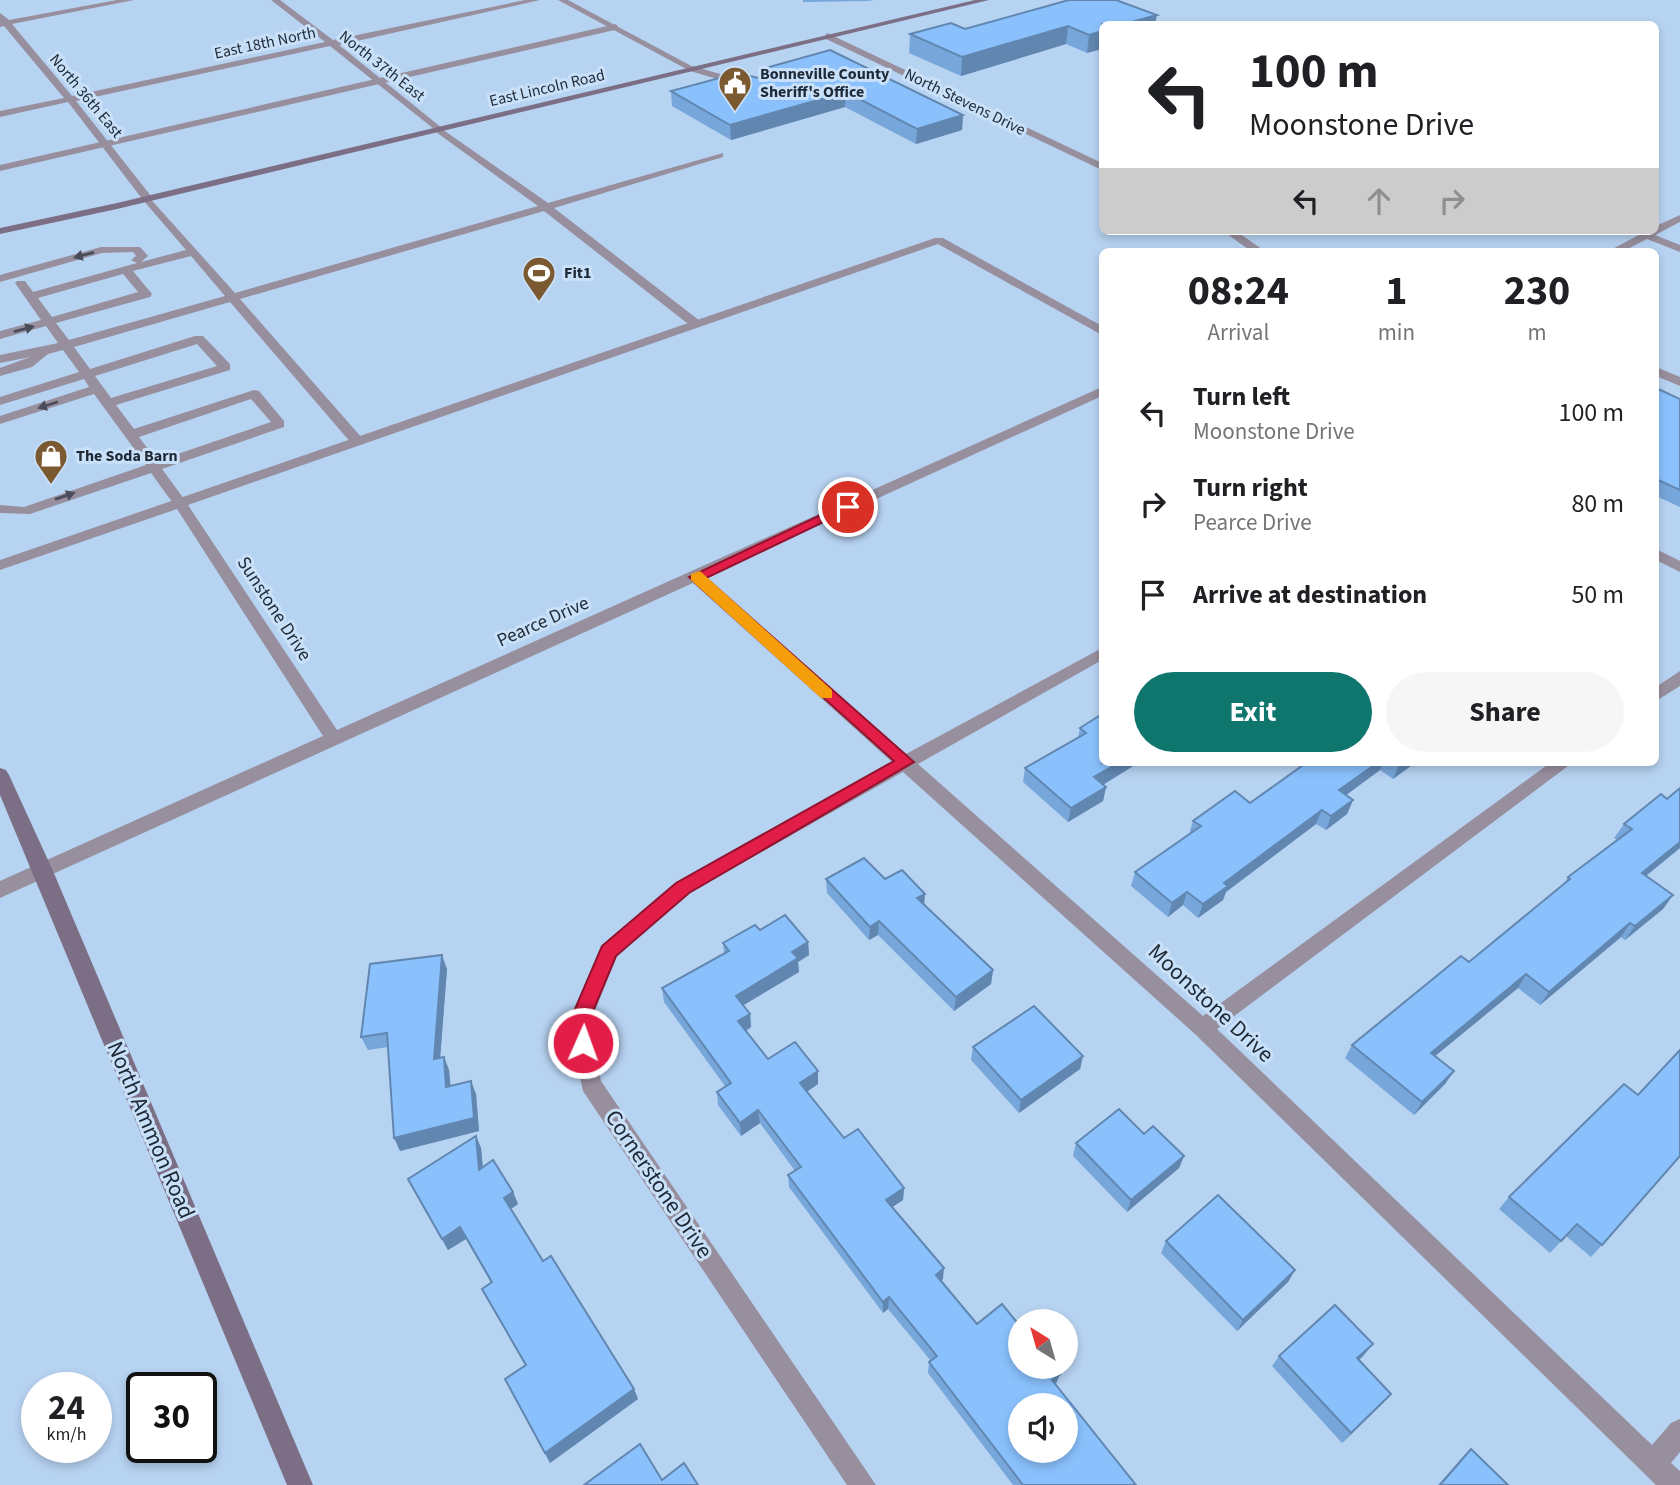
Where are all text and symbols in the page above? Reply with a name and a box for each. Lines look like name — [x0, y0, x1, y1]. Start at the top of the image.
street label: East 18th North — [212, 21, 318, 65]
street label: North 37th East — [334, 26, 430, 107]
text: 100 m — [1249, 37, 1378, 107]
street label: North 36th East — [44, 49, 128, 143]
icon: left — [1134, 49, 1225, 140]
place label: Bonneville County Sheriff's Office — [760, 63, 890, 103]
street label: North Stevens Drive — [901, 63, 1029, 141]
street label: East Lincoln Road — [487, 64, 607, 112]
public building icon: Bonneville County Sheriff's Office — [716, 64, 754, 113]
text: Moonstone Drive — [1249, 102, 1474, 148]
icon: left — [1287, 182, 1325, 220]
icon: ahead — [1360, 182, 1398, 220]
icon: right — [1433, 182, 1471, 220]
one-way arrow — [73, 250, 95, 261]
sports icon: Fit1 — [520, 254, 558, 303]
text: 08:24 — [1188, 261, 1289, 321]
text: 1 — [1385, 261, 1407, 321]
text: 230 — [1504, 261, 1570, 321]
place label: Fit1 — [564, 262, 591, 284]
text: Arrival — [1207, 316, 1269, 349]
text: min — [1378, 316, 1415, 349]
text: m — [1527, 316, 1547, 349]
one-way arrow — [13, 323, 35, 334]
text: Turn left — [1193, 378, 1290, 415]
icon: left — [1134, 394, 1172, 432]
text: 100 m — [1558, 394, 1624, 431]
one-way arrow — [37, 400, 58, 410]
text: Moonstone Drive — [1193, 415, 1355, 448]
shop icon: The Soda Barn — [32, 437, 70, 486]
place label: The Soda Barn — [76, 445, 178, 467]
text: Turn right — [1193, 469, 1308, 506]
pin — [818, 477, 878, 537]
icon: right — [1134, 485, 1172, 523]
text: 80 m — [1571, 485, 1624, 522]
icon: arrive — [829, 488, 867, 526]
one-way arrow — [55, 490, 76, 501]
text: Pearce Drive — [1193, 506, 1312, 539]
street label: Sunstone Drive — [230, 551, 318, 667]
icon: arrive — [1134, 576, 1172, 614]
text: Arrive at destination — [1193, 576, 1427, 613]
text: 50 m — [1571, 576, 1624, 613]
street label: Pearce Drive — [493, 590, 593, 654]
button: Exit — [1134, 672, 1372, 752]
button: Share — [1386, 672, 1624, 752]
street label: Moonstone Drive — [1141, 936, 1281, 1070]
position arrow — [546, 1006, 620, 1080]
street label: North Ammon Road — [99, 1036, 203, 1224]
street label: Cornerstone Drive — [597, 1103, 721, 1265]
north arrow — [1008, 1309, 1078, 1379]
map controls — [1008, 1309, 1078, 1463]
speed limit sign: 30 — [126, 1372, 217, 1463]
text: 24 — [48, 1383, 85, 1433]
button: sound — [1008, 1393, 1078, 1463]
text: km/h — [47, 1422, 86, 1447]

